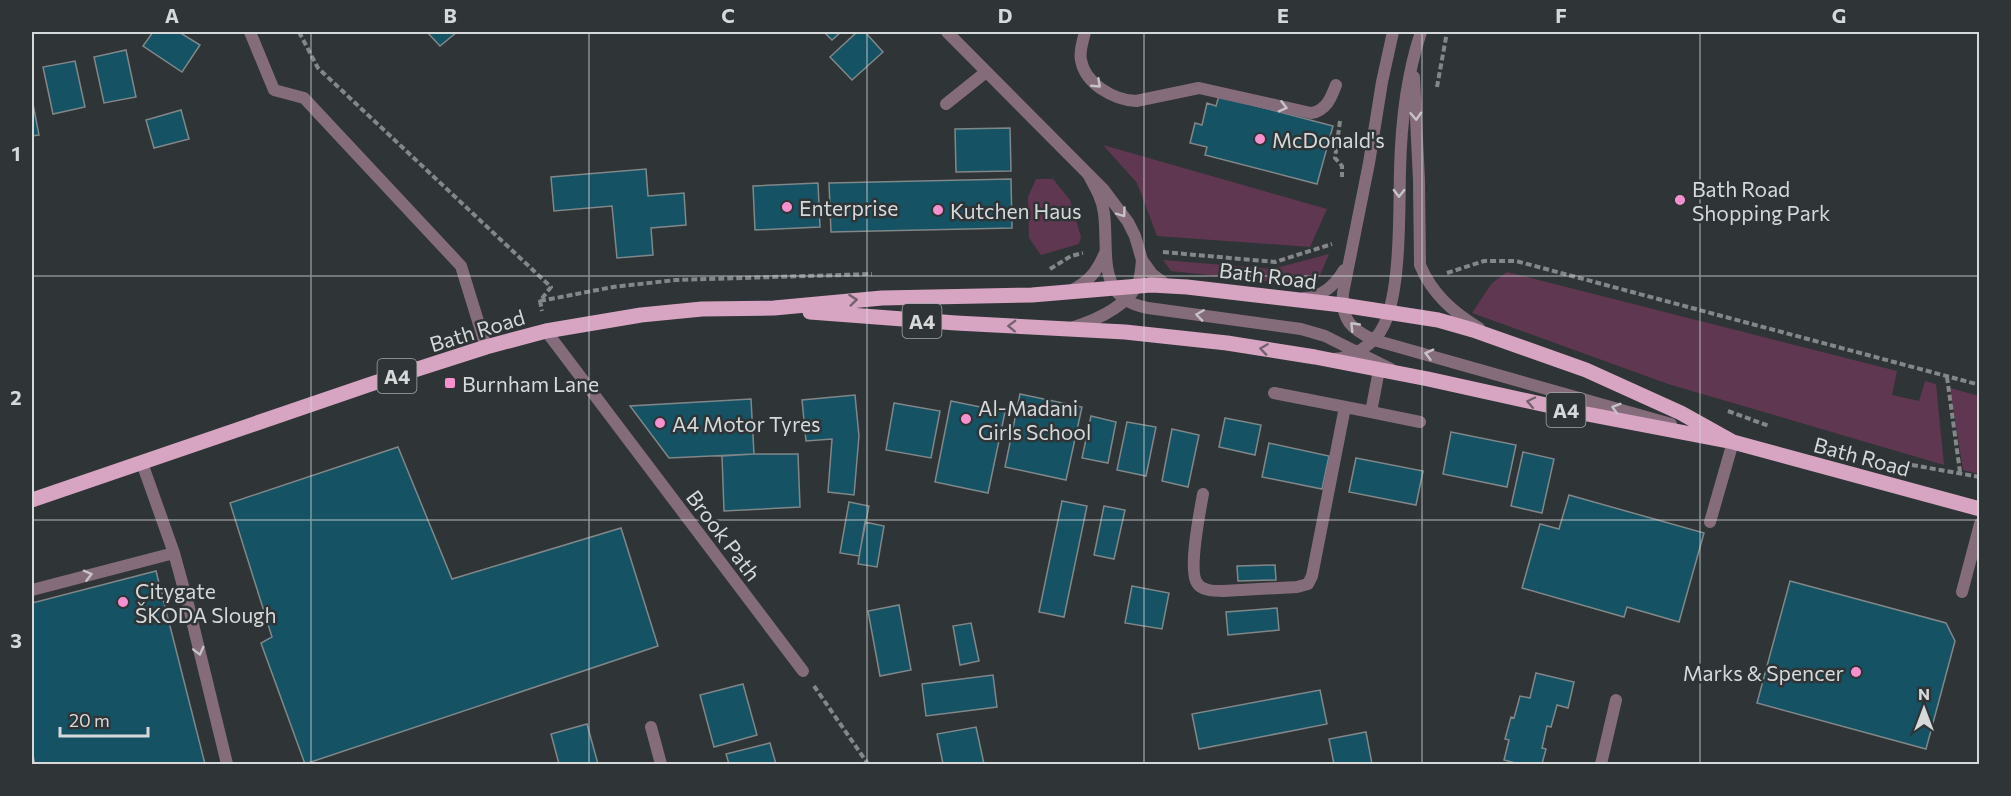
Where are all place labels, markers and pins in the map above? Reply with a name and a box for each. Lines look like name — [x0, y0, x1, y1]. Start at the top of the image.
place label: McDonald's — [1272, 127, 1385, 152]
marker: McDonald's — [1253, 132, 1267, 146]
place label: Bath Road Shopping Park — [1692, 176, 1831, 225]
marker: Bath Road Shopping Park — [1673, 193, 1687, 207]
place label: Enterprise — [799, 195, 898, 220]
place label: Kutchen Haus — [950, 198, 1082, 223]
marker: Enterprise — [780, 200, 794, 214]
marker: Kutchen Haus — [931, 203, 945, 217]
place label: Burnham Lane — [462, 371, 599, 396]
marker: Burnham Lane — [443, 376, 457, 390]
place label: Al-Madani Girls School — [978, 395, 1091, 444]
place label: A4 Motor Tyres — [672, 411, 821, 436]
marker: Al-Madani Girls School — [959, 412, 973, 426]
marker: A4 Motor Tyres — [653, 416, 667, 430]
place label: Citygate ŠKODA Slough — [135, 578, 277, 627]
marker: Citygate ŠKODA Slough — [116, 595, 130, 609]
place label: Marks & Spencer — [1683, 660, 1844, 685]
marker: Marks & Spencer — [1849, 665, 1863, 679]

